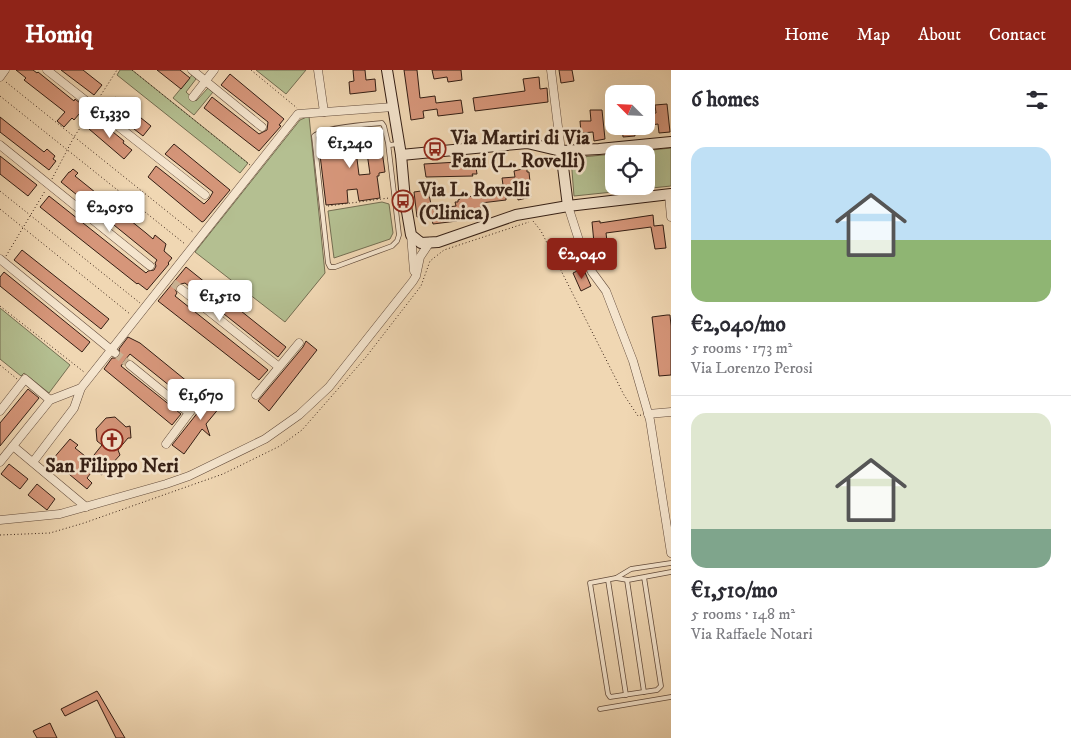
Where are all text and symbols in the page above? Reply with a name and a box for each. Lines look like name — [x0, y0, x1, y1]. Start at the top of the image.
text: Homiq — [25, 20, 93, 50]
text: Home — [784, 24, 829, 46]
text: Map — [857, 24, 890, 46]
text: About — [918, 24, 961, 46]
text: Contact — [989, 24, 1046, 46]
north arrow — [605, 85, 655, 135]
map controls — [605, 85, 655, 195]
icon: filters — [1023, 86, 1051, 114]
text: 6 homes — [691, 87, 759, 113]
pin: €1,330 — [69, 97, 151, 139]
text: €1,330 — [90, 103, 130, 123]
pin: €1,240 — [309, 126, 391, 169]
place label: Via Martiri di Via Fani (L. Rovelli) — [450, 126, 590, 174]
text: €1,240 — [327, 133, 373, 153]
bus stop icon: Via Martiri di Via Fani (L. Rovelli) — [423, 137, 447, 161]
button: locate — [605, 145, 655, 195]
place label: Via L. Rovelli (Clinica) — [418, 178, 530, 226]
icon: home — [826, 180, 916, 270]
bus stop icon: Via L. Rovelli (Clinica) — [391, 189, 415, 213]
pin: €2,050 — [69, 190, 151, 233]
text: €2,050 — [87, 197, 133, 217]
pin: €2,040 — [541, 238, 623, 280]
text: €2,040 — [558, 244, 606, 264]
pin: €1,510 — [179, 280, 261, 322]
text: €1,510 — [199, 286, 241, 306]
text: €2,040/mo — [691, 312, 786, 338]
text: 5 rooms · 173 m² — [691, 338, 792, 358]
text: Via Lorenzo Perosi — [691, 358, 813, 378]
pin: €1,670 — [160, 378, 242, 421]
text: €1,670 — [179, 385, 223, 405]
church icon: San Filippo Neri — [100, 428, 124, 452]
icon: home — [826, 445, 916, 535]
place label: San Filippo Neri — [45, 454, 179, 479]
text: €1,510/mo — [691, 578, 777, 604]
text: 5 rooms · 148 m² — [691, 604, 795, 624]
text: Via Raffaele Notari — [691, 624, 813, 644]

